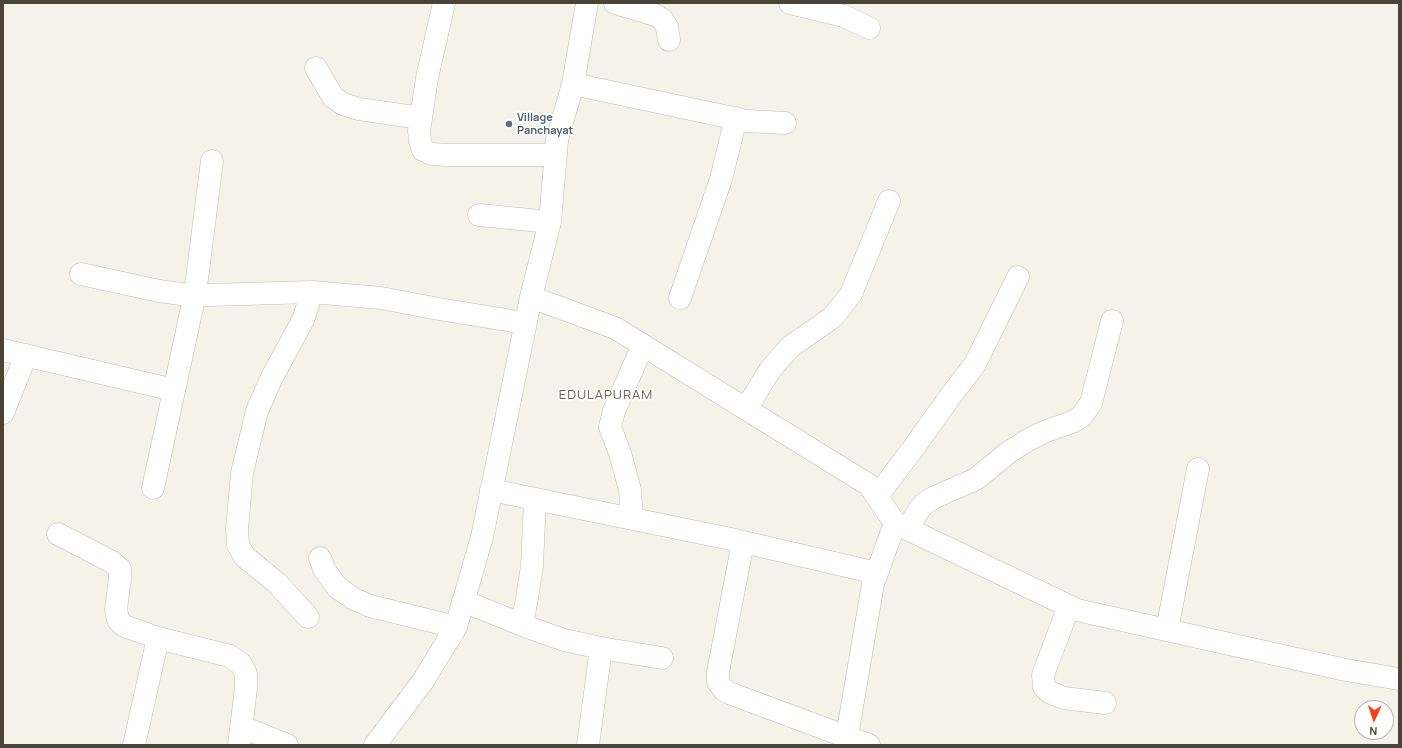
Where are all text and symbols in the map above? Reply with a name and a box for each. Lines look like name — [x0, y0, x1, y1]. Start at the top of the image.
place label: Village Panchayat — [517, 111, 573, 137]
marker: Village Panchayat — [504, 119, 514, 129]
district label: EDULAPURAM — [559, 387, 653, 403]
north arrow — [1354, 700, 1394, 740]
text: N — [1369, 724, 1378, 739]

